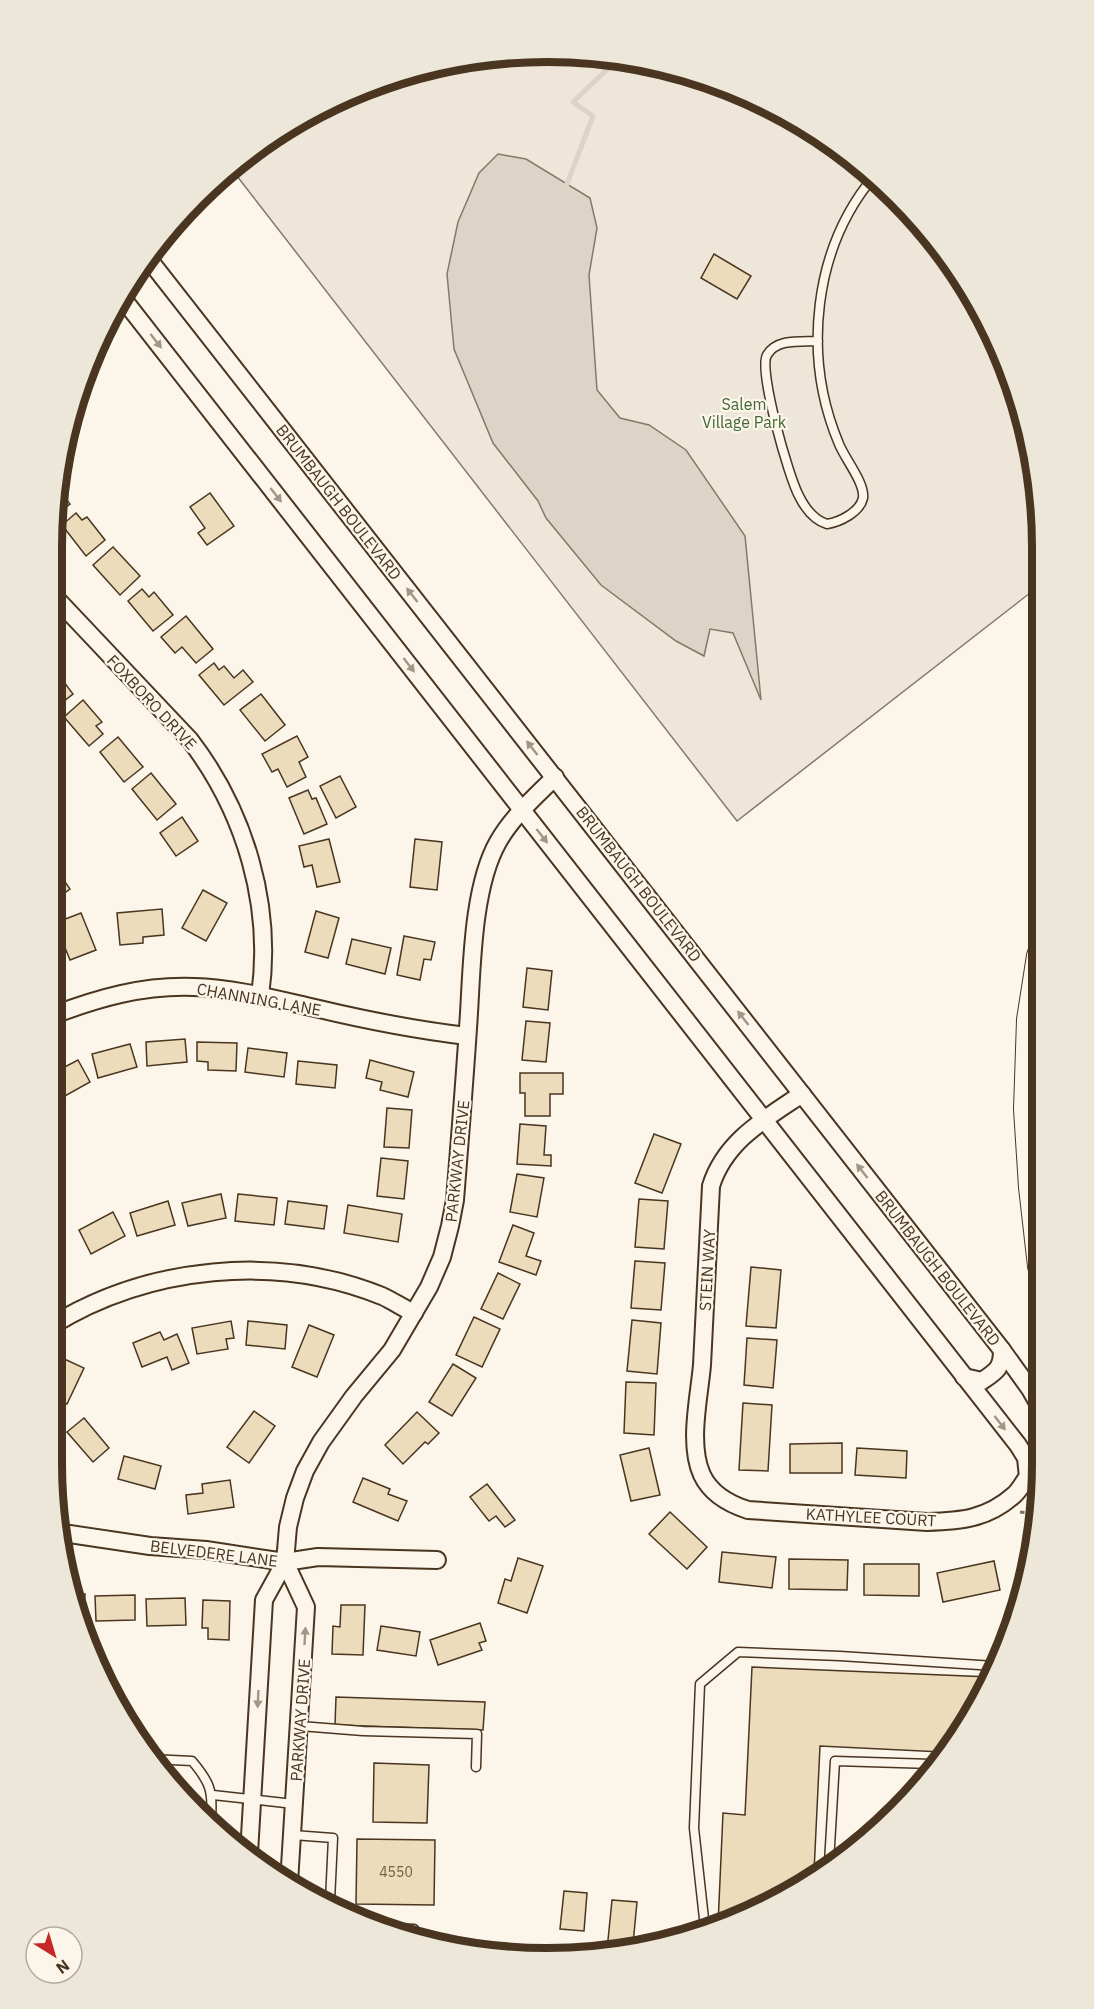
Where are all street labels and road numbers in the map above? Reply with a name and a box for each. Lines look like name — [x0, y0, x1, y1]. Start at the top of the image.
street label: BRUMBAUGH BOULEVARD — [272, 420, 406, 584]
street label: FOXBORO DRIVE — [103, 650, 201, 754]
street label: BRUMBAUGH BOULEVARD — [572, 802, 706, 966]
street label: CHANNING LANE — [195, 978, 323, 1020]
street label: PARKWAY DRIVE — [441, 1099, 473, 1223]
street label: BRUMBAUGH BOULEVARD — [871, 1186, 1005, 1350]
street label: STEIN WAY — [695, 1228, 719, 1312]
street label: KATHYLEE COURT — [805, 1504, 937, 1530]
street label: BELVEDERE LANE — [149, 1535, 279, 1571]
street label: PARKWAY DRIVE — [286, 1658, 314, 1782]

